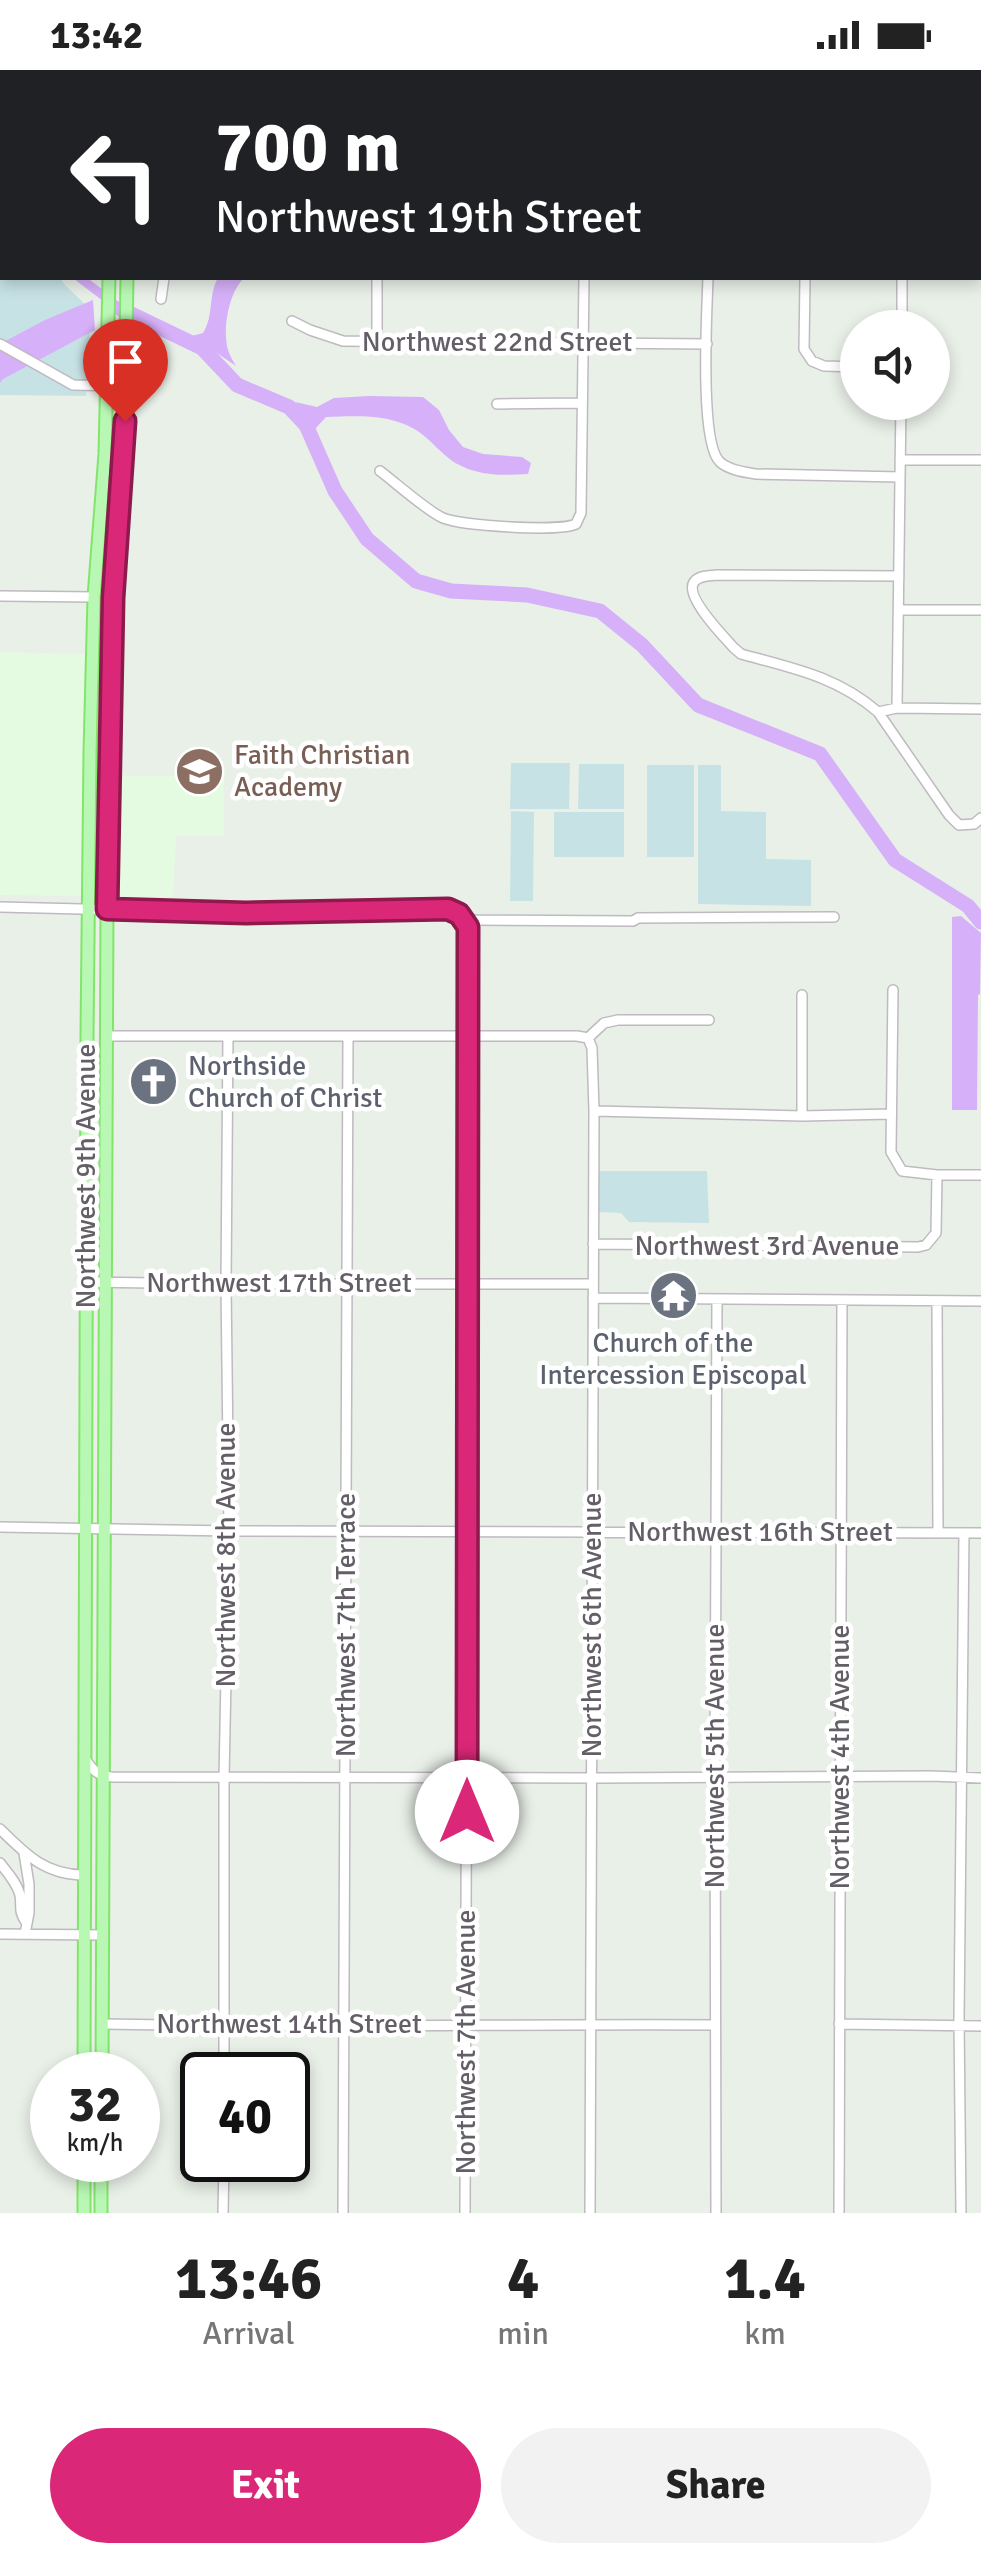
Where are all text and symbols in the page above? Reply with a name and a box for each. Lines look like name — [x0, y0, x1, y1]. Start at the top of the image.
text: 13:42 — [50, 12, 143, 59]
text: 700 m — [215, 104, 400, 190]
icon: left — [50, 110, 180, 240]
text: Northwest 19th Street — [215, 190, 642, 245]
map controls — [840, 310, 950, 420]
button: sound — [840, 310, 950, 420]
pin — [83, 319, 168, 422]
street label: Northwest 22nd Street — [362, 325, 633, 359]
icon: arrive — [98, 334, 153, 389]
place label: Faith Christian Academy — [234, 738, 410, 804]
school or university icon: Faith Christian Academy — [173, 745, 225, 797]
street label: Northwest 9th Avenue — [69, 1043, 103, 1309]
place label: Northside Church of Christ — [188, 1049, 383, 1115]
church icon: Northside Church of Christ — [127, 1056, 179, 1108]
street label: Northwest 3rd Avenue — [635, 1229, 899, 1263]
street label: Northwest 17th Street — [146, 1266, 412, 1300]
temple icon: Church of the Intercession Episcopal — [647, 1269, 699, 1321]
place label: Church of the Intercession Episcopal — [539, 1326, 807, 1392]
street label: Northwest 8th Avenue — [209, 1422, 243, 1688]
street label: Northwest 6th Avenue — [575, 1492, 609, 1758]
street label: Northwest 7th Terrace — [329, 1493, 363, 1757]
street label: Northwest 16th Street — [627, 1515, 893, 1549]
street label: Northwest 5th Avenue — [698, 1623, 732, 1889]
street label: Northwest 4th Avenue — [823, 1624, 857, 1890]
position arrow — [415, 1760, 519, 1864]
street label: Northwest 7th Avenue — [449, 1909, 483, 2175]
street label: Northwest 14th Street — [156, 2007, 422, 2041]
speed limit sign: 40 — [180, 2052, 310, 2182]
text: 32 — [68, 2074, 122, 2136]
text: km/h — [67, 2127, 123, 2158]
text: 13:46 — [175, 2242, 322, 2316]
text: 4 — [507, 2242, 539, 2316]
text: 1.4 — [724, 2242, 806, 2316]
text: Arrival — [203, 2314, 295, 2353]
text: min — [497, 2314, 549, 2353]
text: km — [744, 2314, 786, 2353]
button: Exit — [50, 2428, 481, 2543]
button: Share — [501, 2428, 931, 2543]

